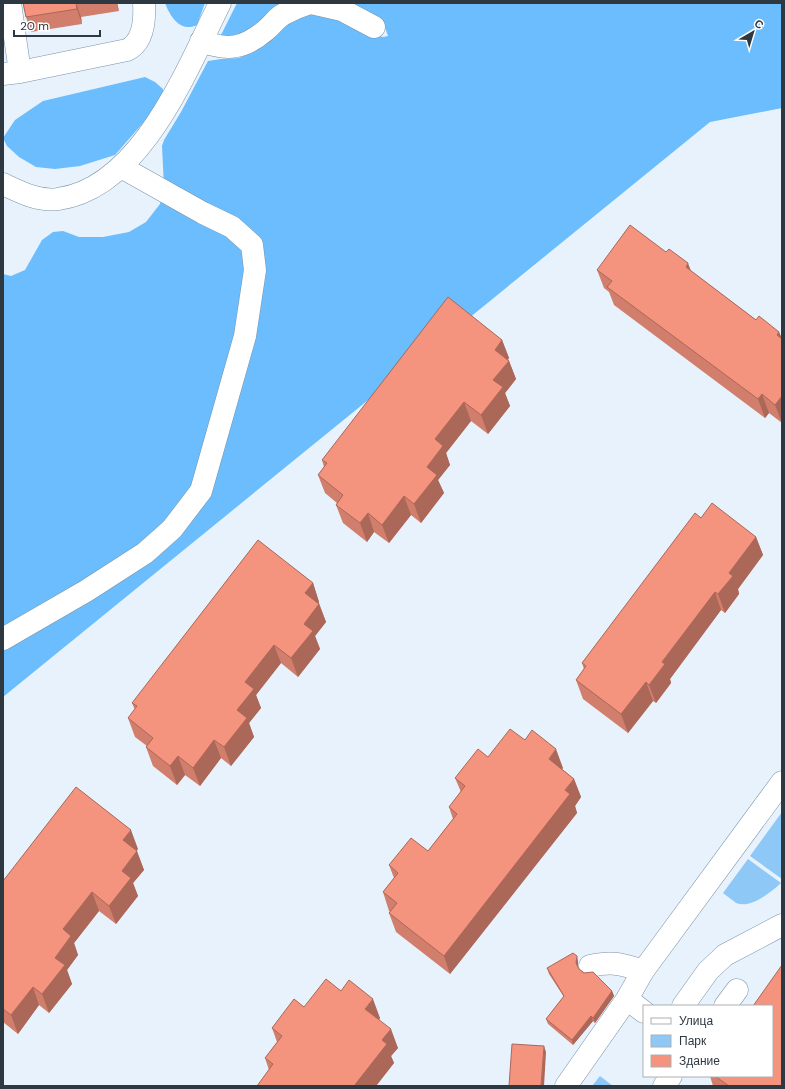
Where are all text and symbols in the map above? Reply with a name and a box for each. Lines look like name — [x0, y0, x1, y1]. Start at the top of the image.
scale bar — [14, 12, 100, 38]
north arrow — [733, 12, 773, 52]
text: С — [752, 16, 767, 32]
text: 20 m — [20, 18, 49, 34]
legend — [643, 1005, 773, 1077]
text: Улица — [679, 1013, 713, 1029]
text: Парк — [679, 1033, 707, 1049]
text: Здание — [679, 1053, 720, 1069]

